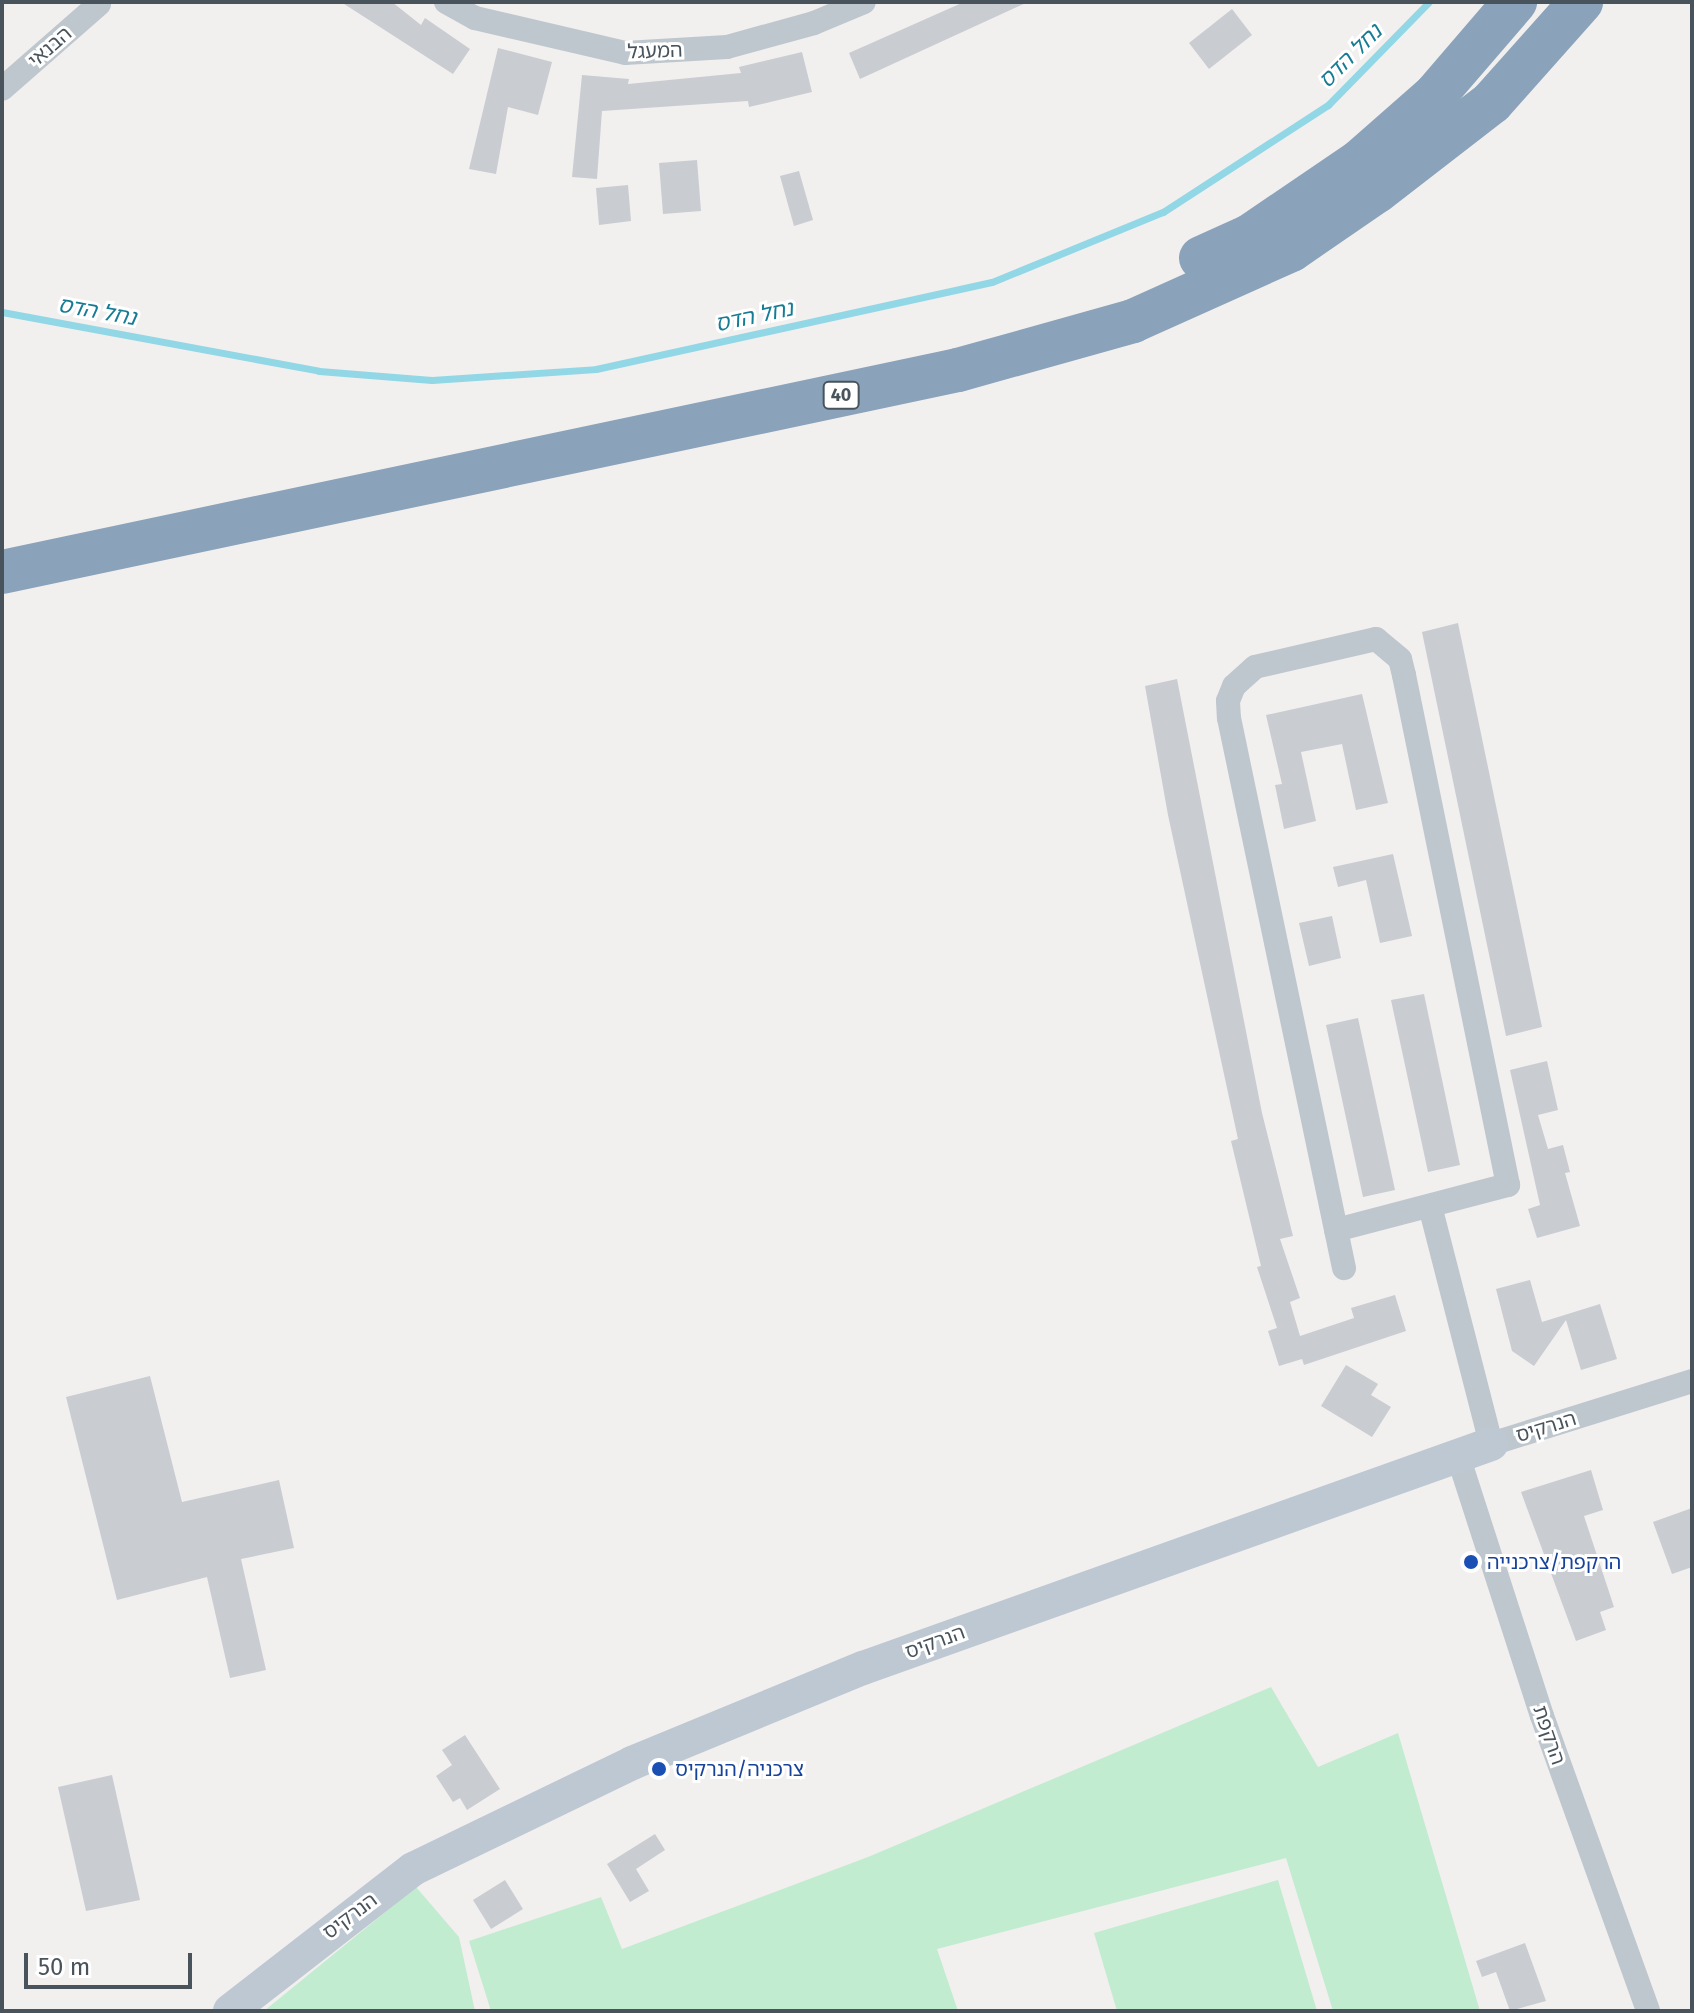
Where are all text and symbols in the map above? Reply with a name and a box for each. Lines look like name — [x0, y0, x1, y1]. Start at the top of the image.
water label: נחל הדס — [1313, 19, 1387, 93]
street label: הבנאי — [23, 22, 77, 72]
street label: המעגל — [627, 38, 683, 64]
water label: נחל הדס — [56, 291, 138, 331]
water label: נחל הדס — [713, 295, 795, 337]
road number: 40 — [821, 381, 861, 409]
street label: הנרקיס — [1513, 1407, 1579, 1447]
place label: הרקפת/צרכנייה — [1487, 1550, 1621, 1574]
marker: הרקפת/צרכנייה — [1462, 1553, 1480, 1571]
street label: הנרקיס — [902, 1620, 968, 1664]
street label: הרקפת — [1528, 1702, 1570, 1768]
place label: צרכניה/הנרקיס — [675, 1757, 804, 1781]
marker: צרכניה/הנרקיס — [650, 1760, 668, 1778]
street label: הנרקיס — [318, 1888, 382, 1944]
scale bar — [28, 1937, 196, 1987]
text: 50 m — [38, 1953, 90, 1981]

